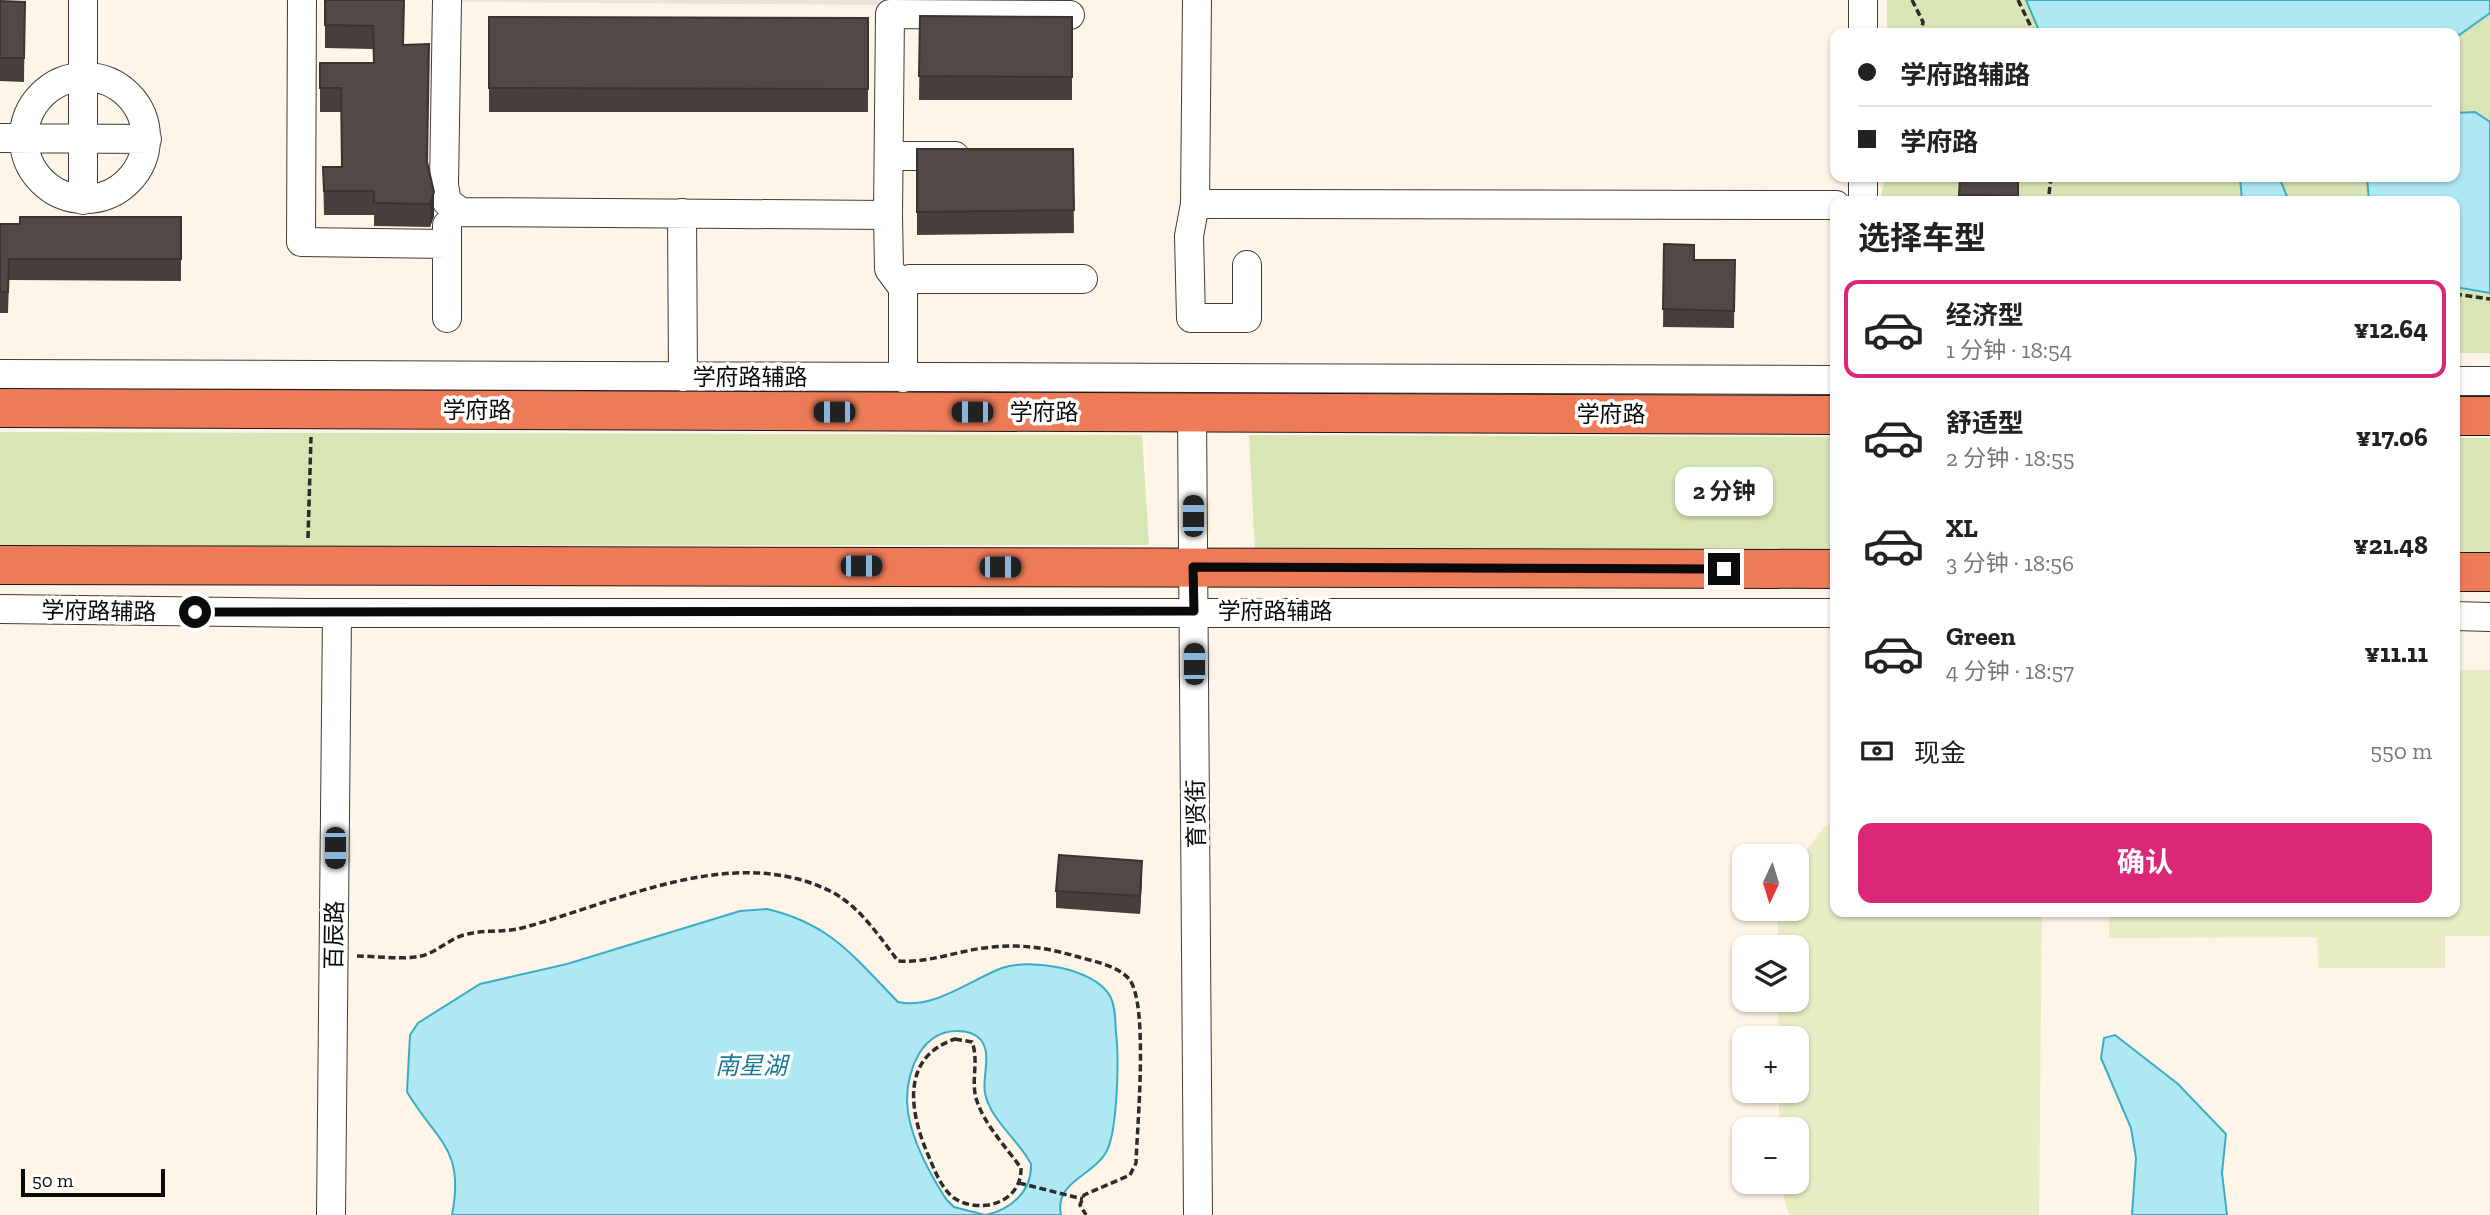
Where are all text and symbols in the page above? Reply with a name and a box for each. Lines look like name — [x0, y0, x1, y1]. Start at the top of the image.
text: 学府路辅路 — [1900, 59, 2030, 91]
text: 学府路 — [1900, 126, 1978, 158]
text: 选择车型 — [1858, 219, 1986, 257]
icon: car — [1862, 298, 1925, 361]
text: 经济型 — [1946, 299, 2024, 331]
text: ¥12.64 — [2354, 313, 2428, 345]
text: 1 分钟 · 18:54 — [1946, 336, 2072, 364]
street label: 学府路辅路 — [693, 363, 808, 391]
street label: 学府路 — [443, 396, 512, 424]
street label: 学府路 — [1010, 398, 1079, 426]
street label: 学府路 — [1577, 400, 1646, 428]
car — [814, 402, 856, 423]
car — [952, 402, 994, 423]
icon: car — [1862, 406, 1925, 469]
text: 舒适型 — [1946, 407, 2024, 439]
text: ¥17.06 — [2356, 421, 2428, 453]
text: 2 分钟 · 18:55 — [1946, 444, 2074, 472]
callout: 2 分钟 — [1675, 468, 1773, 516]
text: 2 分钟 — [1693, 477, 1755, 505]
car — [1183, 495, 1204, 537]
text: XL — [1946, 512, 1978, 544]
icon: car — [1862, 514, 1925, 577]
text: ¥21.48 — [2353, 529, 2428, 561]
text: 3 分钟 · 18:56 — [1946, 549, 2074, 577]
route end — [1708, 553, 1740, 585]
car — [841, 556, 883, 577]
car — [980, 557, 1022, 578]
street label: 学府路辅路 — [41, 596, 157, 626]
route start — [179, 596, 211, 628]
street label: 学府路辅路 — [1218, 597, 1333, 625]
text: Green — [1946, 620, 2016, 652]
icon: car — [1862, 622, 1925, 685]
text: ¥11.11 — [2365, 637, 2428, 669]
car — [1184, 643, 1205, 685]
text: 4 分钟 · 18:57 — [1946, 657, 2074, 685]
icon: cash — [1858, 732, 1896, 770]
text: 现金 — [1914, 737, 1966, 769]
text: 550 m — [2370, 737, 2432, 765]
street label: 育贤街 — [1181, 779, 1211, 849]
button: 确认 — [1858, 823, 2432, 903]
car — [325, 827, 346, 869]
north arrow — [1732, 844, 1810, 920]
map controls — [1732, 844, 1809, 1194]
street label: 百辰路 — [319, 900, 349, 970]
button: layers — [1732, 935, 1809, 1012]
button: + — [1732, 1026, 1809, 1103]
water label: 南星湖 — [715, 1051, 791, 1080]
button: − — [1732, 1117, 1809, 1194]
scale bar — [21, 1166, 164, 1198]
text: 50 m — [32, 1169, 73, 1192]

